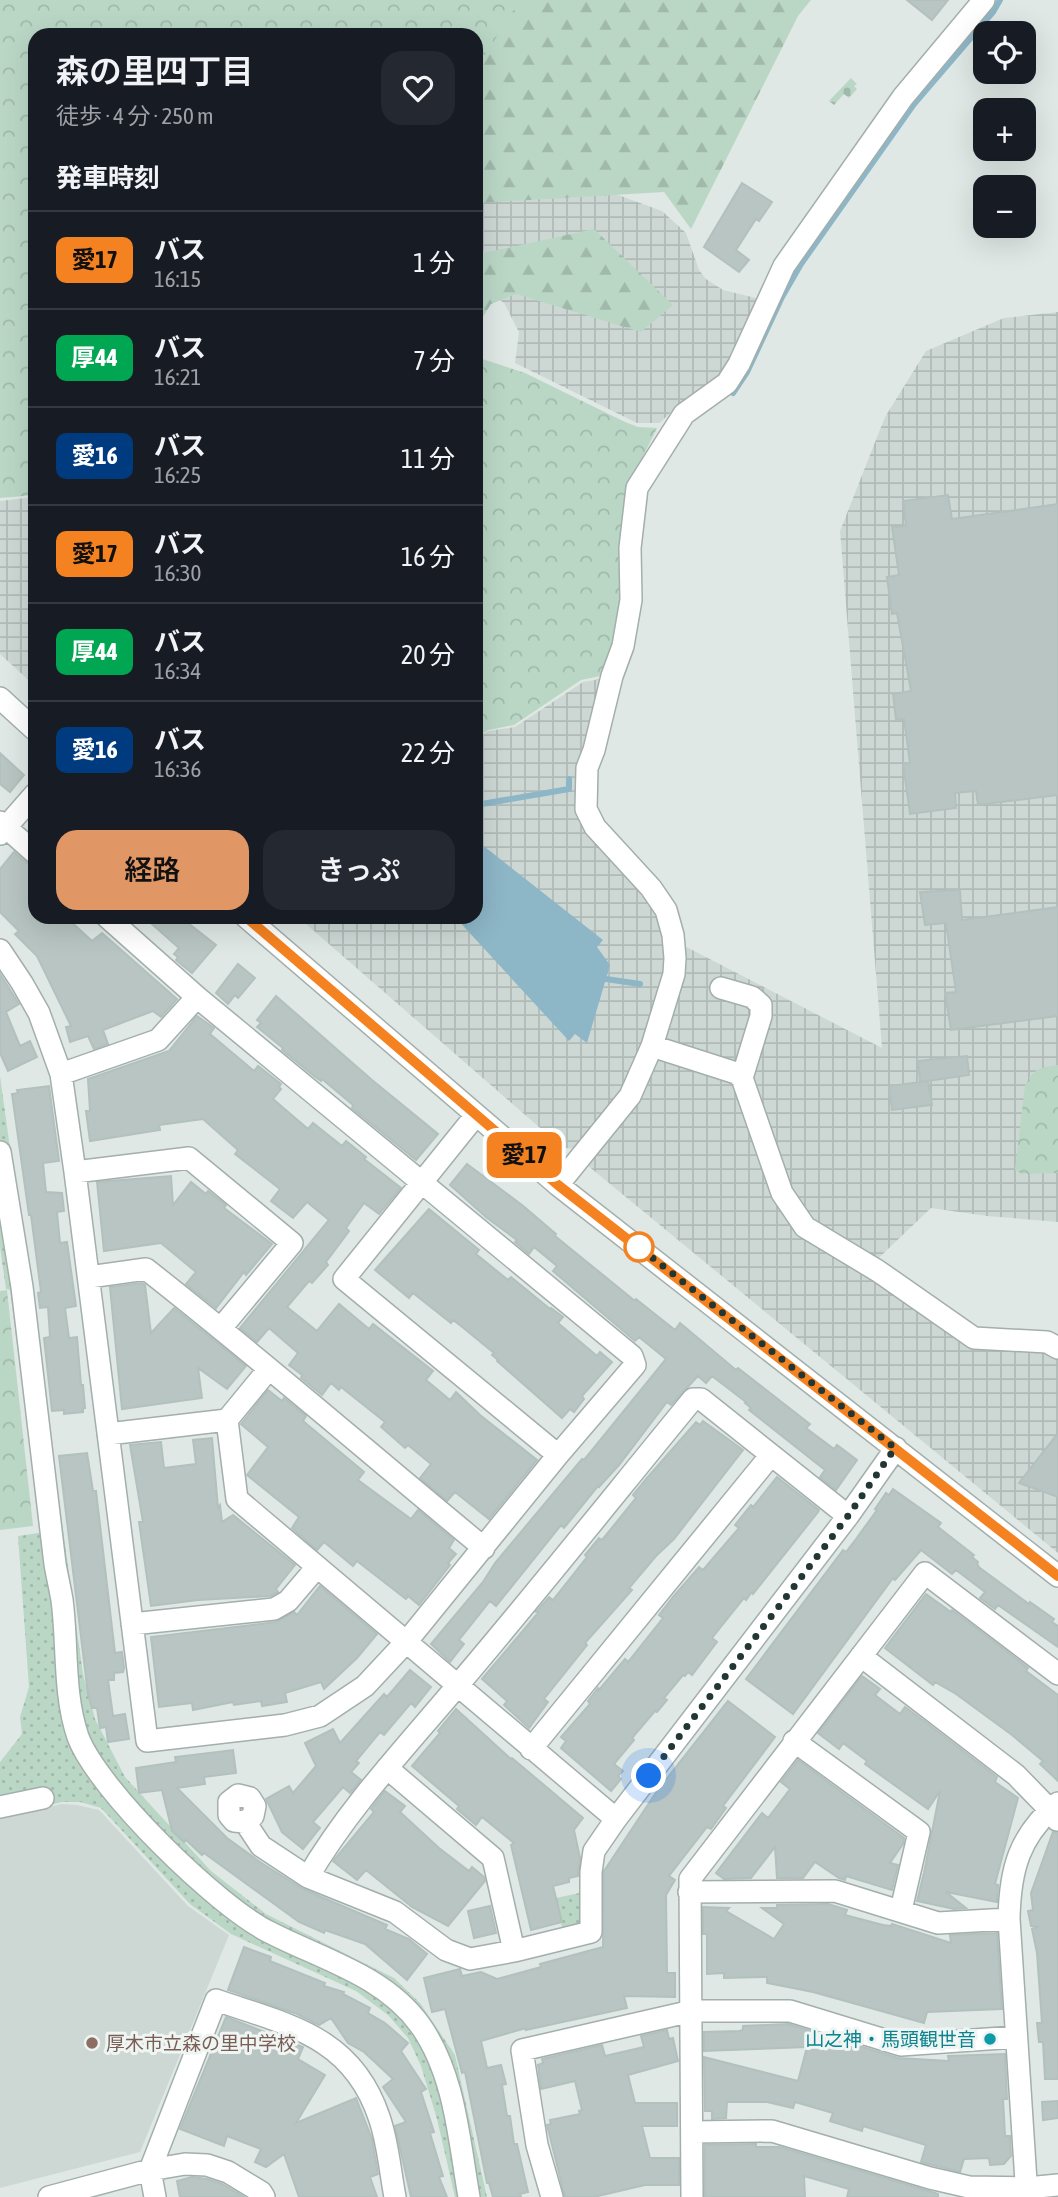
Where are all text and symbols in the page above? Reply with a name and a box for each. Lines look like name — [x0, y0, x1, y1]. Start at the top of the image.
map controls — [973, 21, 1036, 238]
button: locate — [973, 21, 1036, 84]
button: heart — [381, 51, 455, 125]
text: 森の里四丁目 — [56, 52, 254, 90]
button: + — [973, 98, 1036, 161]
text: 徒歩 · 4 分 · 250 m — [56, 103, 214, 129]
text: 発車時刻 — [56, 163, 160, 193]
button: − — [973, 175, 1036, 238]
text: バス — [154, 235, 206, 265]
text: 愛17 — [71, 246, 118, 273]
text: 1 分 — [413, 248, 455, 278]
text: 16:15 — [154, 266, 201, 292]
text: バス — [154, 333, 206, 363]
text: 厚44 — [71, 344, 118, 371]
text: 7 分 — [413, 346, 455, 376]
text: 16:21 — [154, 364, 201, 390]
text: バス — [154, 431, 206, 461]
text: 愛16 — [71, 442, 118, 469]
text: 11 分 — [401, 444, 455, 474]
text: 16:25 — [154, 462, 201, 488]
text: バス — [154, 529, 206, 559]
text: 愛17 — [71, 540, 118, 567]
text: 16 分 — [401, 542, 455, 572]
text: 16:30 — [154, 560, 201, 586]
text: バス — [154, 627, 206, 657]
text: 厚44 — [71, 638, 118, 665]
text: 20 分 — [401, 640, 455, 670]
text: 16:34 — [154, 658, 201, 684]
text: バス — [154, 725, 206, 755]
text: 愛16 — [71, 736, 118, 763]
text: 22 分 — [401, 738, 455, 768]
text: 16:36 — [154, 756, 201, 782]
button: 経路 — [56, 830, 249, 910]
button: きっぷ — [263, 830, 455, 910]
line badge: 愛17 — [484, 1132, 564, 1178]
text: 愛17 — [501, 1141, 547, 1168]
unlabelled marker — [624, 1232, 654, 1262]
your location — [631, 1758, 666, 1793]
place label: 山之神・馬頭観世音 — [805, 2028, 976, 2050]
marker: 山之神・馬頭観世音 — [982, 2031, 998, 2047]
place label: 厚木市立森の里中学校 — [106, 2032, 296, 2054]
marker: 厚木市立森の里中学校 — [84, 2035, 100, 2051]

